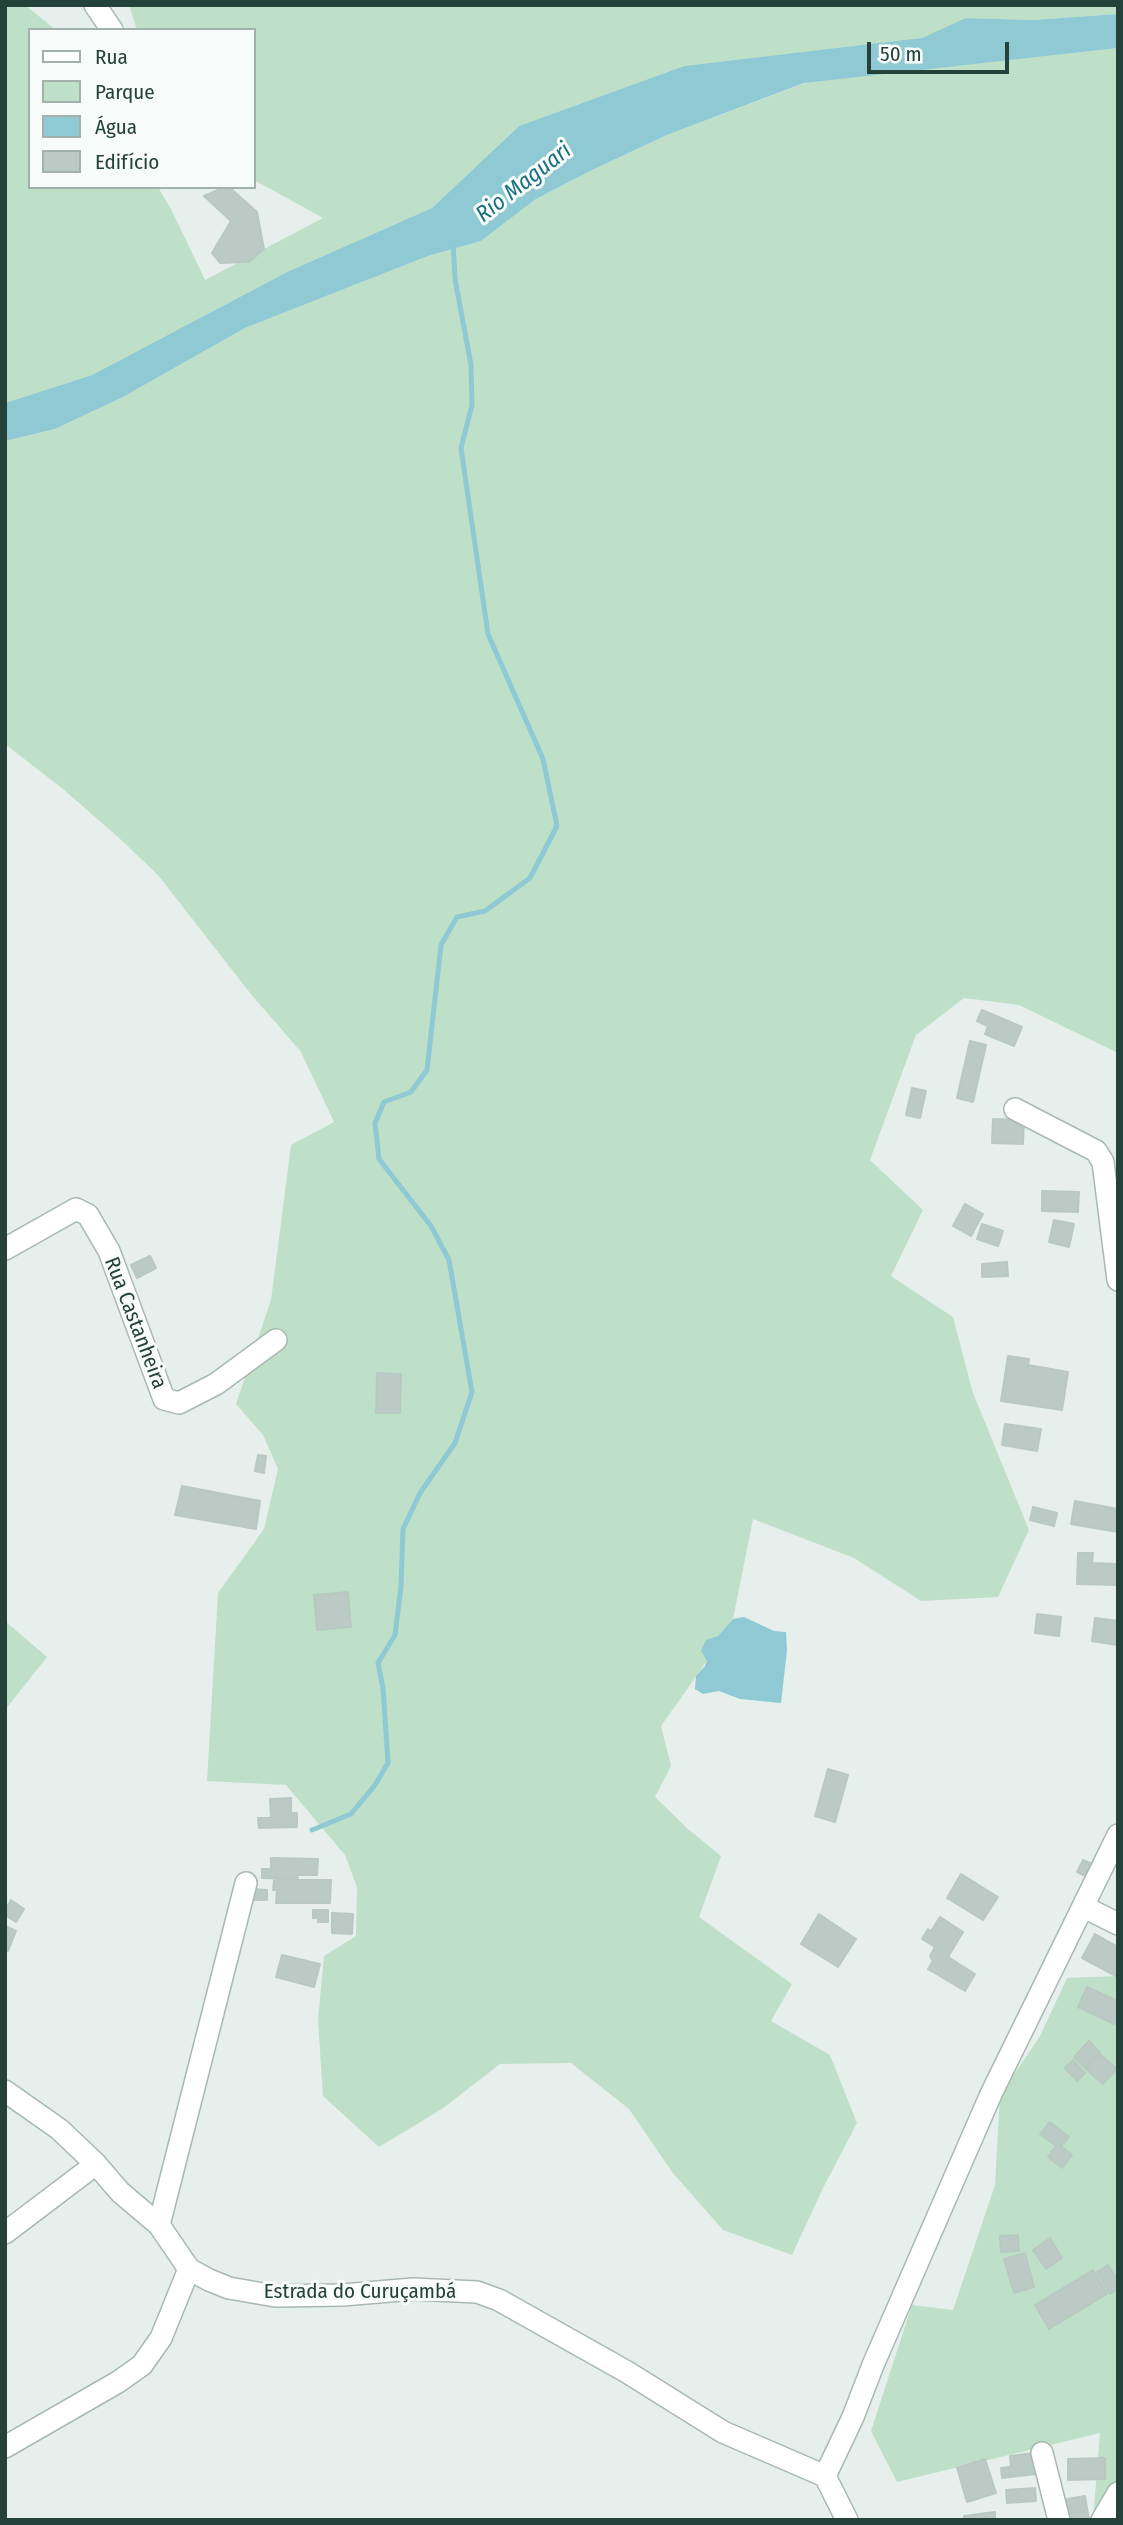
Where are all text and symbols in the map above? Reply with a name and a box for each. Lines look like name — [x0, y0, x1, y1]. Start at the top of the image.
legend — [28, 28, 256, 189]
scale bar — [871, 28, 1013, 72]
text: 50 m — [880, 41, 922, 67]
text: Rua — [95, 44, 128, 70]
text: Parque — [95, 79, 155, 105]
text: Água — [95, 114, 137, 140]
water label: Rio Maguari — [471, 137, 577, 229]
text: Edifício — [95, 149, 159, 175]
street label: Rua Castanheira — [98, 1254, 172, 1392]
street label: Estrada do Curuçambá — [264, 2279, 456, 2305]

